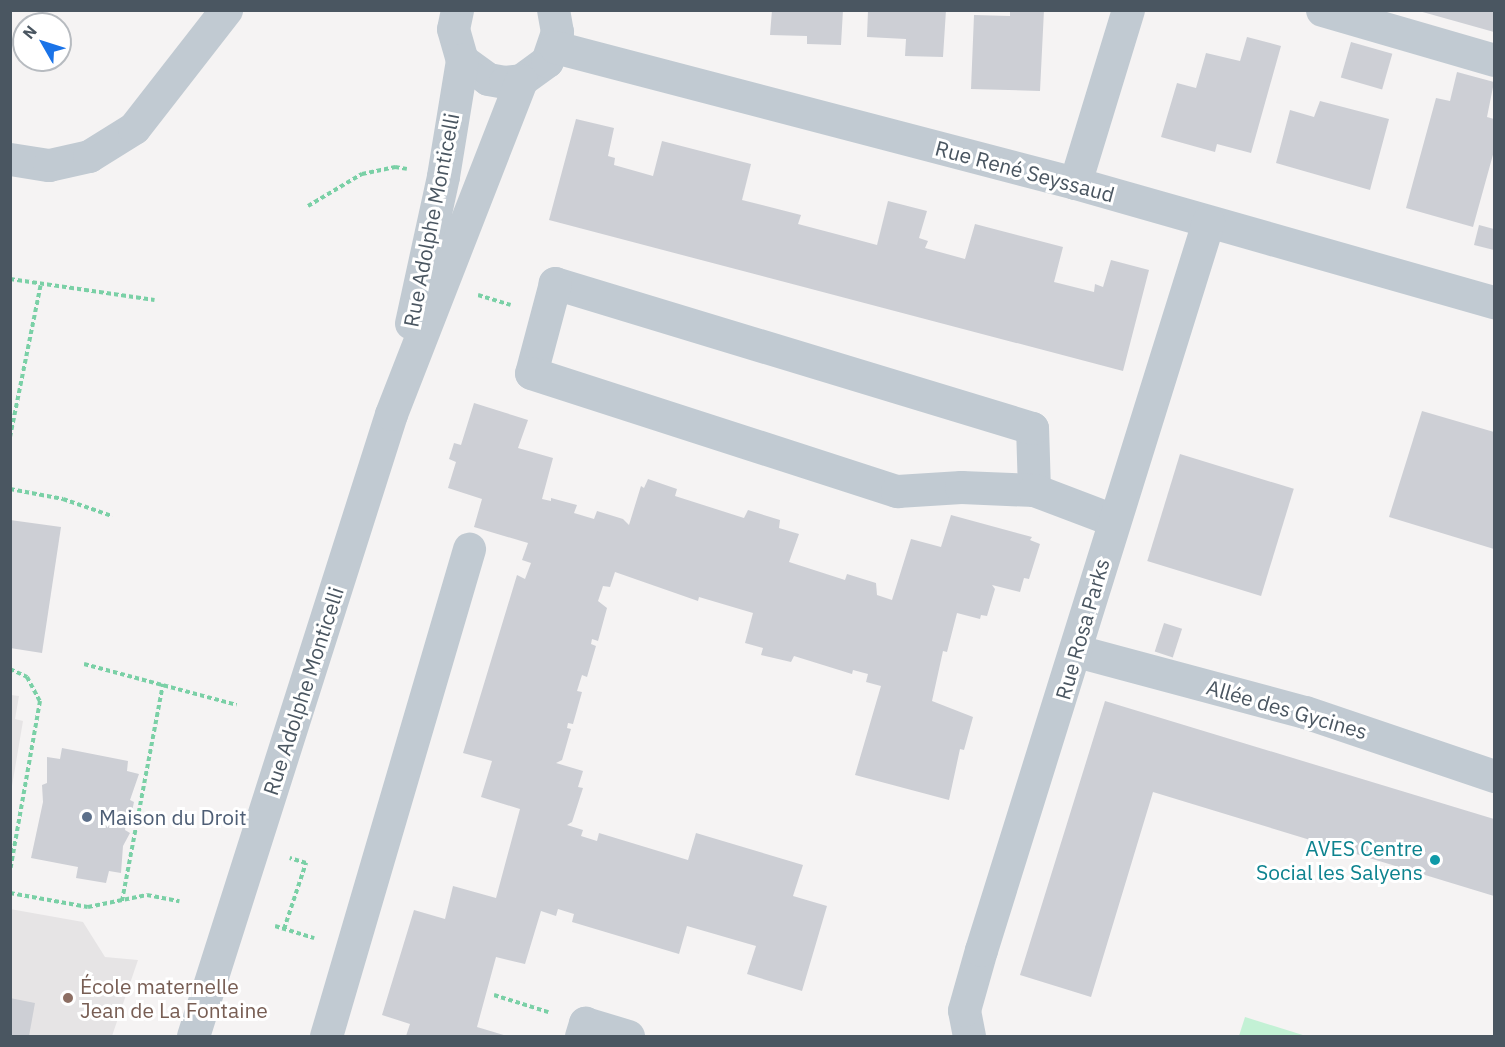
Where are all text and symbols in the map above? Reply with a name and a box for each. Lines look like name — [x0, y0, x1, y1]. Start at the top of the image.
north arrow — [12, 12, 72, 72]
text: N — [18, 21, 41, 43]
street label: Rue Adolphe Monticelli — [398, 111, 464, 329]
street label: Rue René Seyssaud — [933, 135, 1117, 207]
street label: Rue Rosa Parks — [1050, 556, 1114, 702]
street label: Rue Adolphe Monticelli — [257, 584, 349, 798]
street label: Allée des Gycines — [1204, 674, 1370, 744]
place label: Maison du Droit — [99, 804, 247, 830]
marker: Maison du Droit — [80, 810, 94, 824]
place label: AVES Centre Social les Salyens — [1256, 835, 1423, 885]
marker: AVES Centre Social les Salyens — [1428, 853, 1442, 867]
place label: École maternelle Jean de La Fontaine — [80, 973, 268, 1023]
marker: École maternelle Jean de La Fontaine — [61, 991, 75, 1005]

